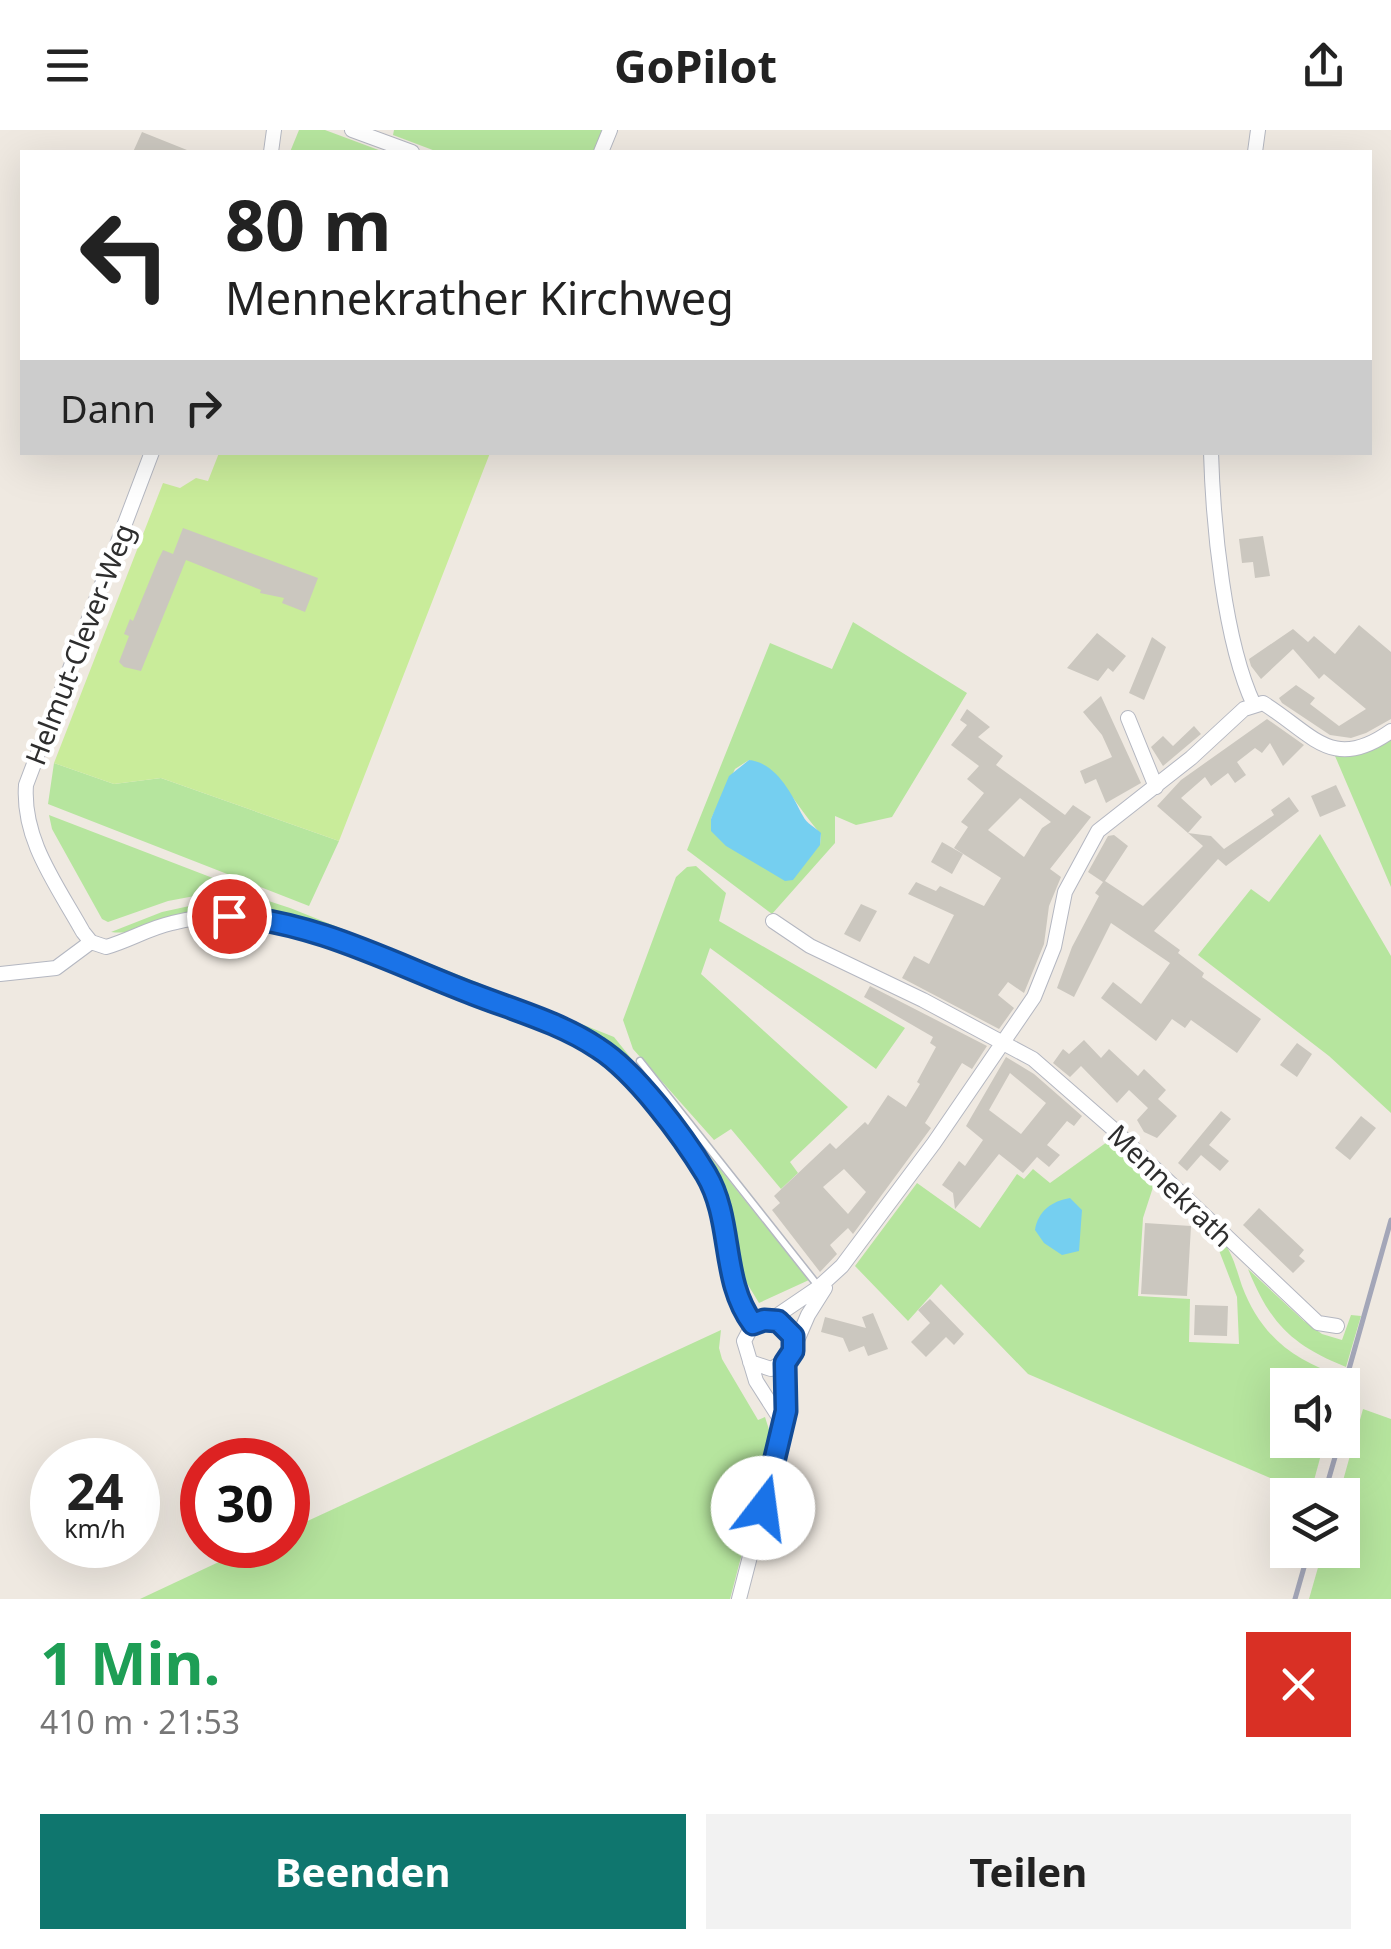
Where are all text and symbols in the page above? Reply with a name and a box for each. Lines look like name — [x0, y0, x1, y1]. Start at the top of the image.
text: GoPilot — [614, 35, 777, 96]
icon: menu — [40, 38, 95, 93]
icon: share — [1296, 38, 1351, 93]
text: 80 m — [225, 176, 392, 272]
icon: left — [60, 190, 190, 320]
text: Mennekrather Kirchweg — [225, 267, 734, 328]
icon: right — [176, 380, 231, 435]
text: Dann — [60, 382, 156, 434]
street label: Helmut-Clever-Weg — [15, 518, 143, 770]
pin — [187, 874, 272, 959]
icon: arrive — [202, 889, 257, 944]
street label: Mennekrath — [1100, 1116, 1242, 1254]
map controls — [1270, 1368, 1360, 1568]
button: sound — [1270, 1368, 1360, 1458]
speed limit sign: 30 — [180, 1438, 310, 1568]
position arrow — [711, 1456, 815, 1560]
text: 24 — [66, 1457, 124, 1525]
button: layers — [1270, 1478, 1360, 1568]
text: km/h — [64, 1511, 126, 1545]
text: 1 Min. — [40, 1621, 220, 1703]
button: close — [1246, 1632, 1351, 1737]
text: 410 m · 21:53 — [40, 1700, 240, 1743]
button: Beenden — [40, 1814, 686, 1929]
button: Teilen — [706, 1814, 1351, 1929]

